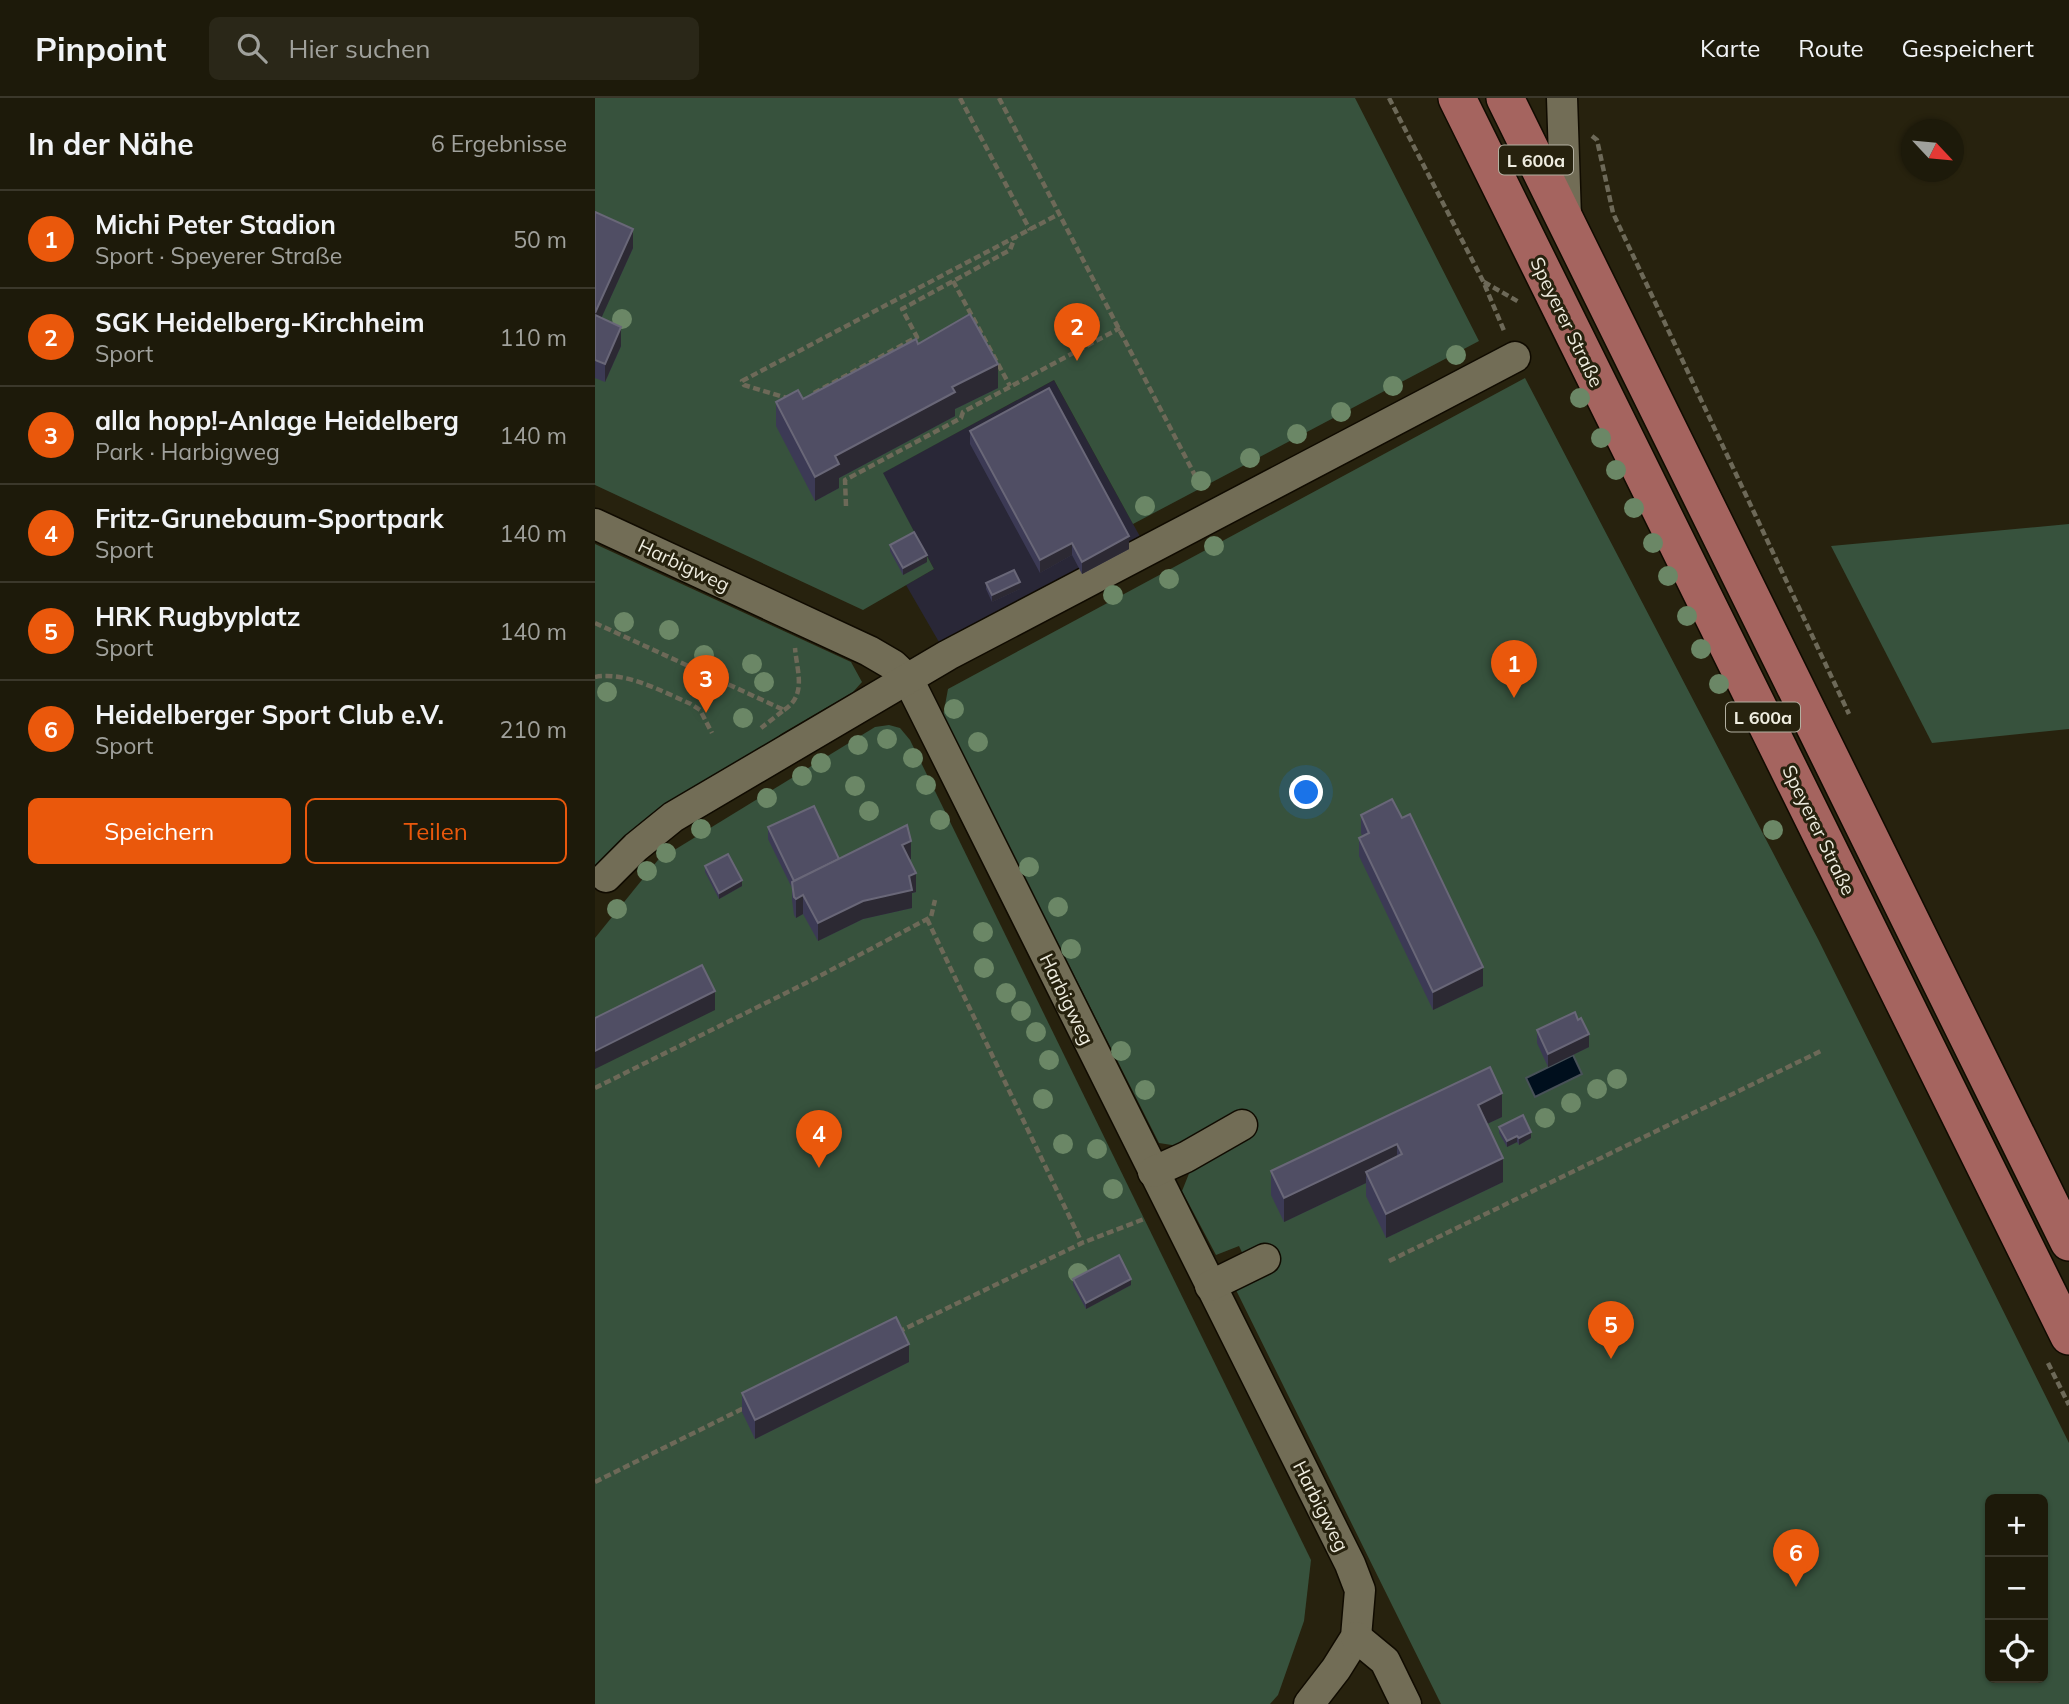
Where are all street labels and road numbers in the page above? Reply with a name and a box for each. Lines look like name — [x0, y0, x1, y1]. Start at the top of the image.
road number: L 600a — [1499, 146, 1573, 174]
street label: Speyerer Straße — [1525, 253, 1609, 391]
street label: Harbigweg — [634, 533, 734, 597]
road number: L 600a — [1726, 702, 1800, 732]
street label: Speyerer Straße — [1777, 761, 1861, 899]
street label: Harbigweg — [1035, 950, 1099, 1048]
street label: Harbigweg — [1288, 1457, 1354, 1555]

